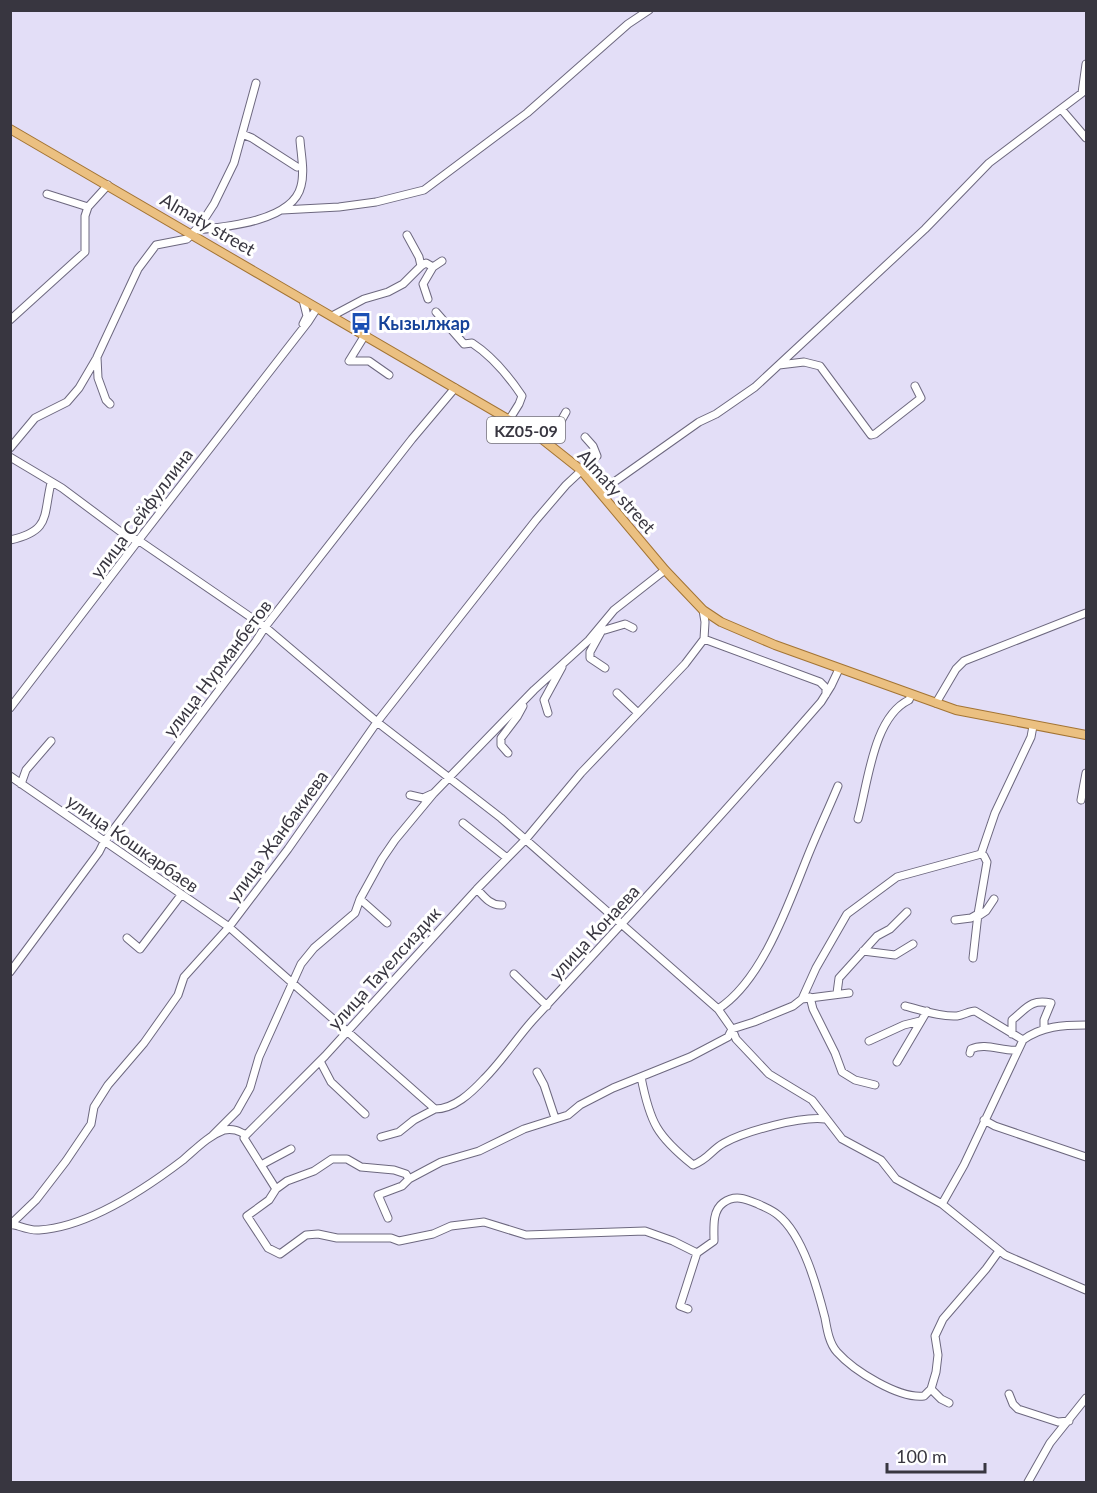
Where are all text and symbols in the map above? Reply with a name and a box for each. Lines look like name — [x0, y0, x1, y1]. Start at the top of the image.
street label: Almaty street — [157, 188, 260, 260]
bus stop icon: Кызылжар — [349, 311, 373, 335]
place label: Кызылжар — [378, 312, 470, 334]
road number: KZ05-09 — [487, 417, 565, 443]
street label: улица Сейфуллина — [85, 444, 197, 582]
street label: Almaty street — [573, 444, 661, 538]
street label: улица Нурманбетов — [158, 595, 276, 741]
street label: улица Жанбакиева — [222, 766, 332, 906]
street label: улица Кошкарбаев — [63, 789, 203, 897]
street label: улица Конаева — [544, 880, 644, 984]
street label: улица Тауелсиздик — [323, 901, 445, 1034]
scale bar — [887, 1436, 984, 1474]
text: 100 m — [896, 1445, 947, 1467]

